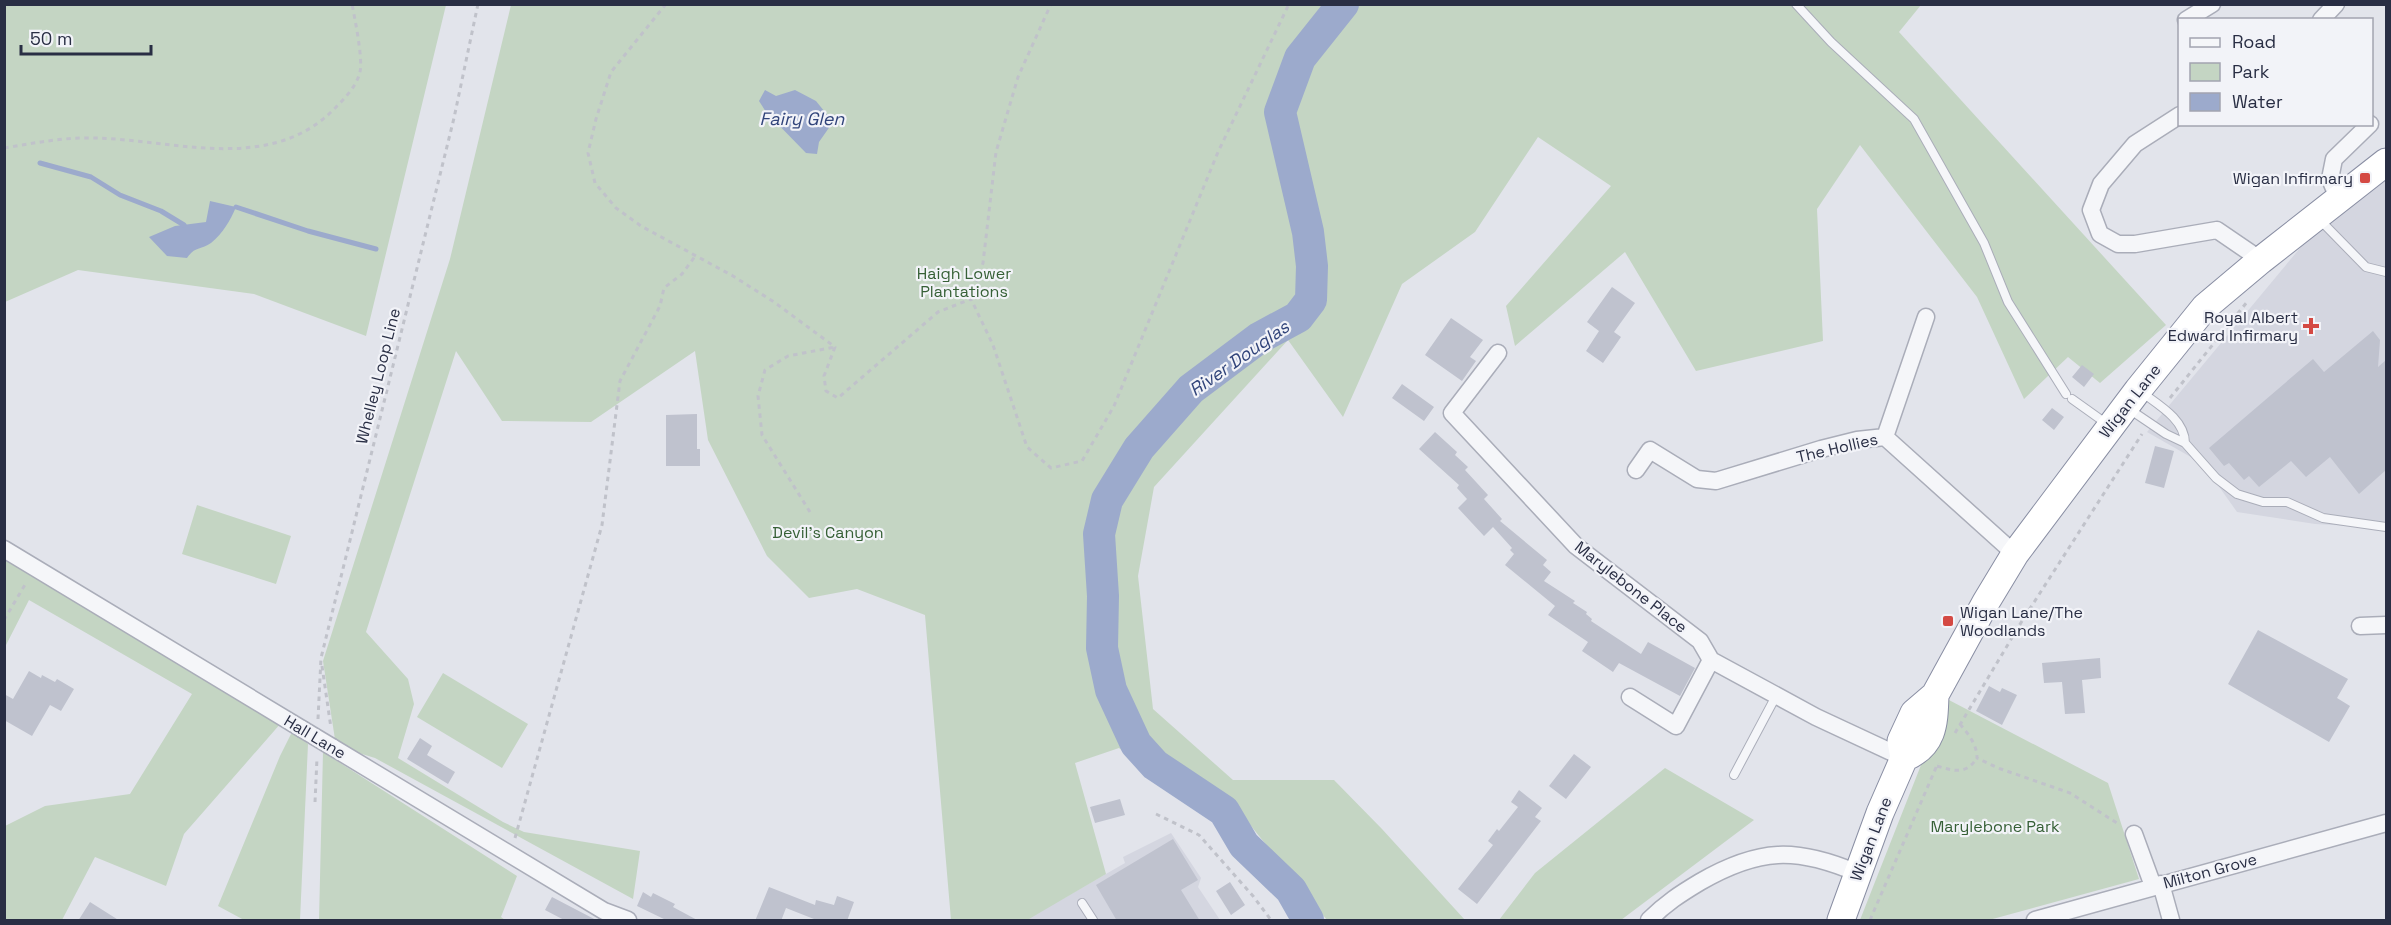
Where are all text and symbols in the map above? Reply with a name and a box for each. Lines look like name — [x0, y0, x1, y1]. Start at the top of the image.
scale bar — [21, 18, 152, 56]
legend — [2178, 18, 2373, 126]
text: 50 m — [30, 27, 72, 50]
text: Road — [2232, 30, 2276, 53]
text: Park — [2232, 60, 2270, 83]
text: Water — [2232, 90, 2283, 113]
water label: Fairy Glen — [760, 107, 845, 130]
place label: Wigan Infirmary — [2233, 168, 2353, 189]
marker: Wigan Infirmary — [2358, 171, 2372, 185]
park label: Haigh Lower Plantations — [917, 263, 1011, 302]
street label: Whelley Loop Line — [351, 306, 405, 446]
place label: Royal Albert Edward Infirmary — [2168, 307, 2298, 346]
water label: River Douglas — [1184, 315, 1294, 401]
marker: Royal Albert Edward Infirmary — [2302, 317, 2320, 335]
street label: Wigan Lane — [2094, 360, 2166, 442]
street label: The Hollies — [1794, 428, 1880, 468]
park label: Devil's Canyon — [772, 522, 884, 543]
street label: Marylebone Place — [1570, 536, 1692, 638]
place label: Wigan Lane/The Woodlands — [1960, 602, 2083, 641]
marker: Wigan Lane/The Woodlands — [1941, 614, 1955, 628]
street label: Hall Lane — [280, 710, 350, 764]
street label: Wigan Lane — [1845, 794, 1897, 884]
park label: Marylebone Park — [1930, 816, 2060, 837]
street label: Milton Grove — [2161, 848, 2259, 894]

